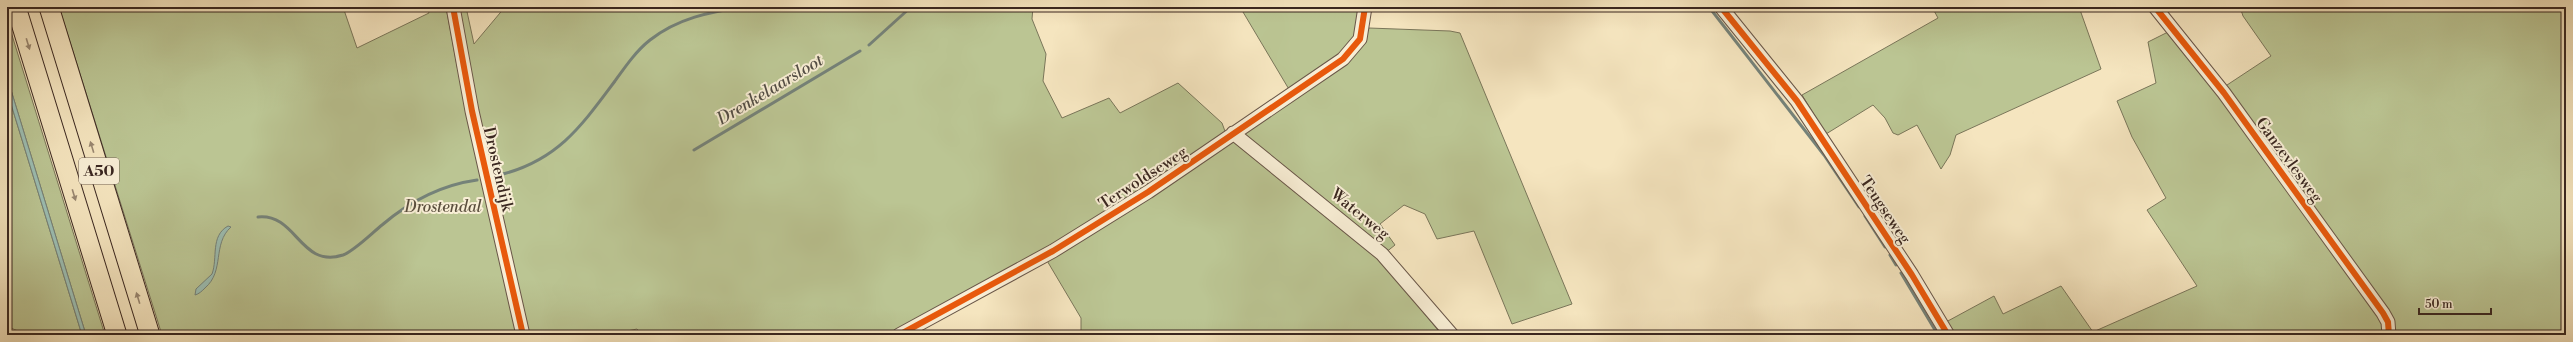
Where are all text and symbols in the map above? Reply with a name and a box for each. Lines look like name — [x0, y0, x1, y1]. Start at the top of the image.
one-way arrow — [25, 39, 31, 51]
water label: Drenkelaarsloot — [712, 49, 828, 131]
street label: Ganzevlesweg — [2251, 113, 2327, 207]
street label: Drostendijk — [479, 125, 518, 215]
one-way arrow — [89, 140, 95, 152]
street label: Terwoldseweg — [1095, 142, 1192, 214]
road number: A50 — [79, 158, 119, 184]
street label: Teugseweg — [1855, 172, 1915, 248]
street label: Waterweg — [1326, 184, 1394, 244]
one-way arrow — [71, 190, 77, 202]
park label: Drostendal — [403, 197, 483, 217]
scale bar — [2419, 290, 2491, 316]
one-way arrow — [135, 291, 141, 303]
text: 50 m — [2425, 297, 2453, 312]

